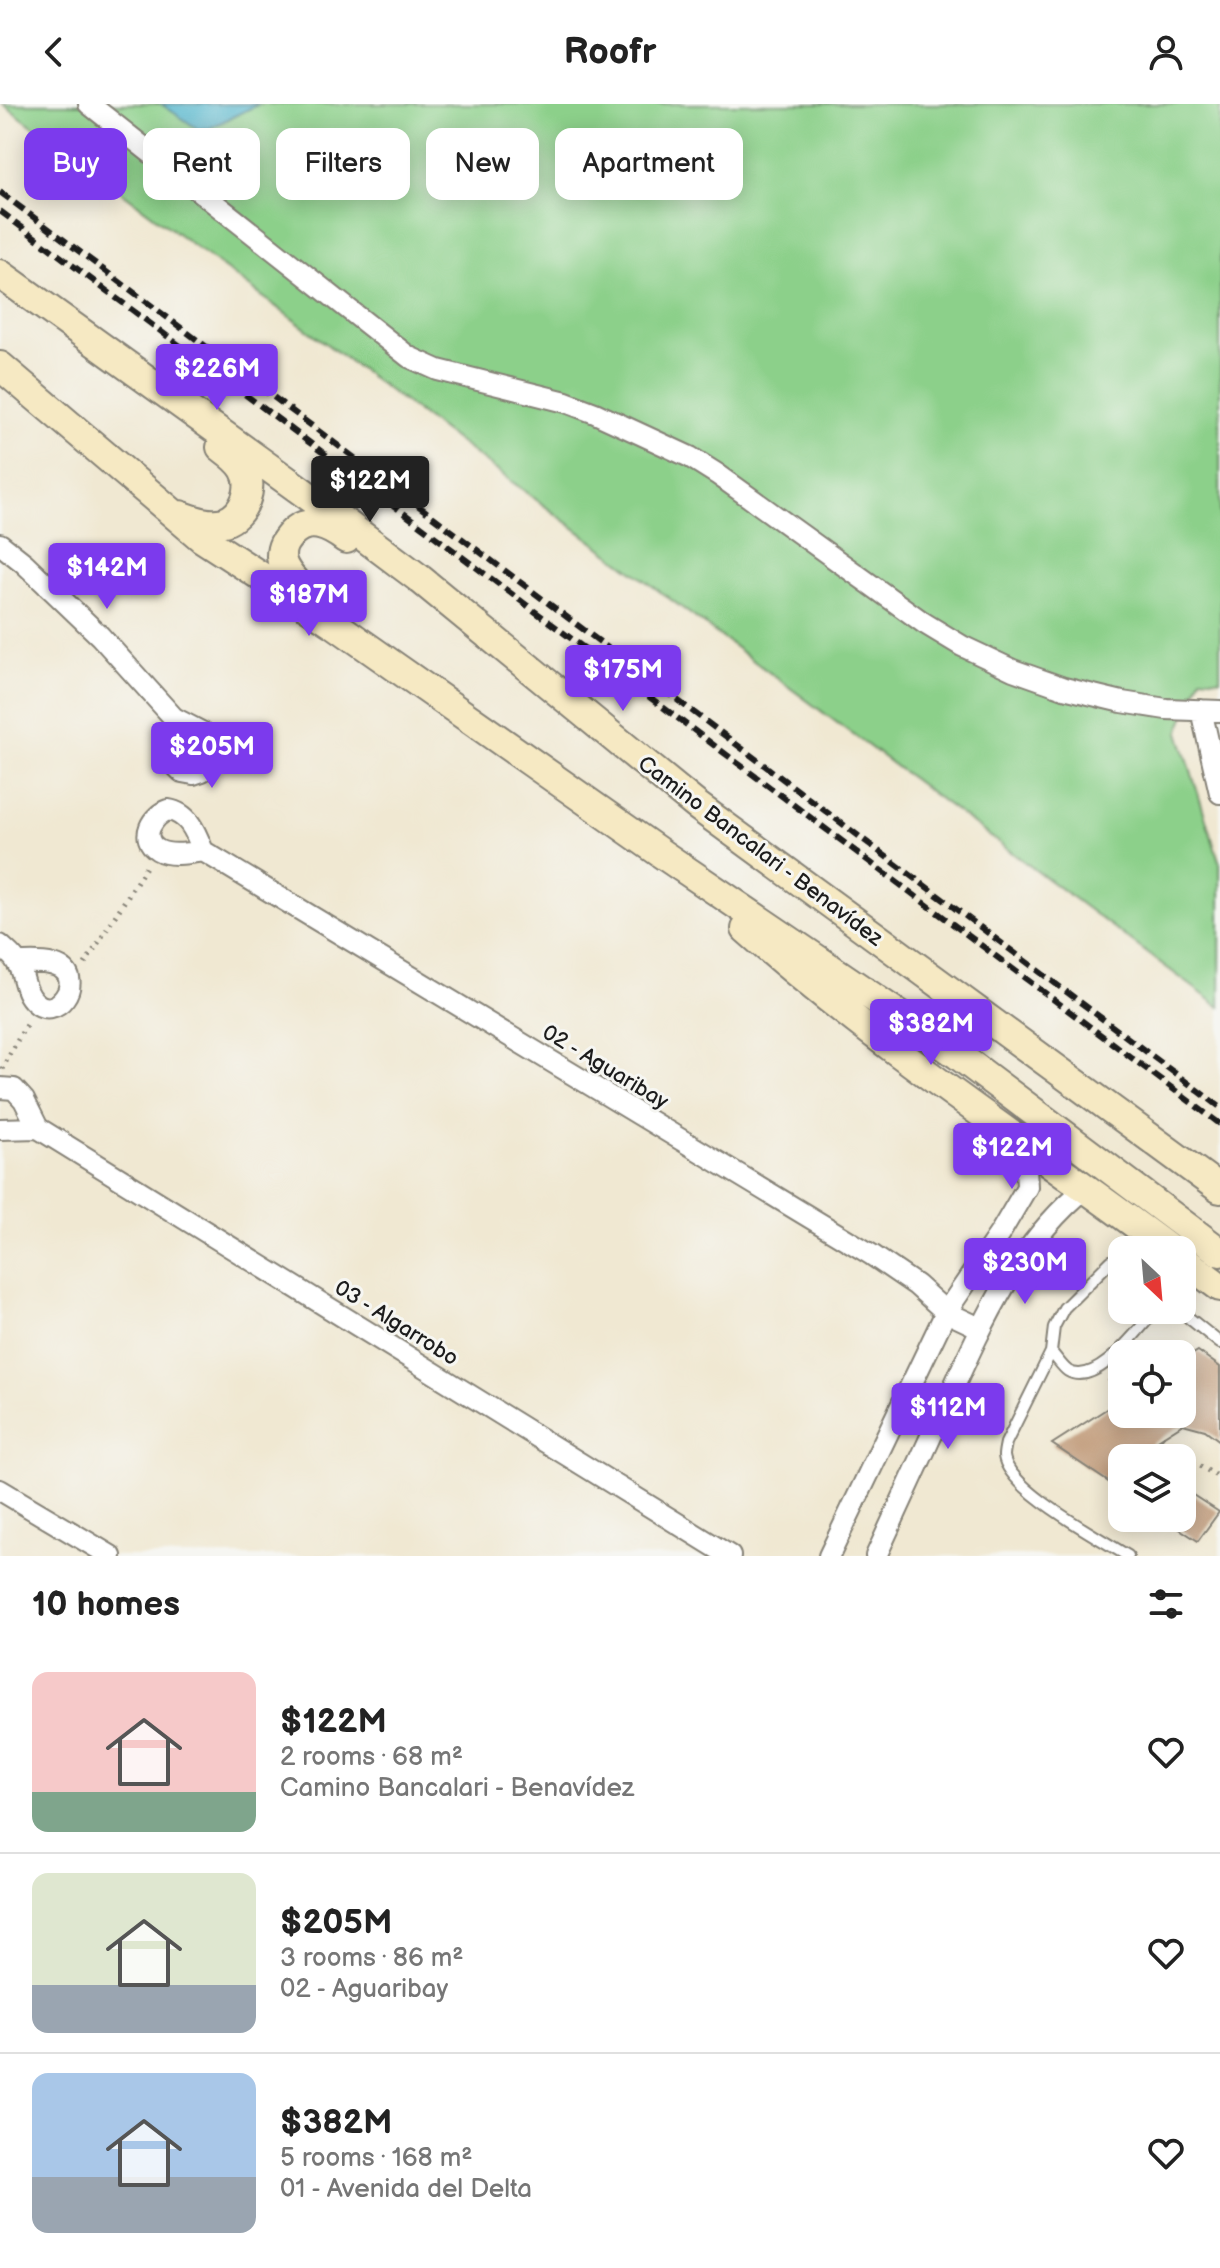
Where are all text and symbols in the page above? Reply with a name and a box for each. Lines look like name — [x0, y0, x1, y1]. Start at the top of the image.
icon: back — [32, 30, 76, 74]
icon: person — [1144, 30, 1188, 74]
text: Roofr — [564, 31, 656, 74]
chip: Buy — [24, 128, 127, 200]
chip: Rent — [143, 128, 260, 200]
chip: Filters — [276, 128, 410, 200]
chip: New — [426, 128, 539, 200]
chip: Apartment — [555, 128, 743, 200]
pin: $226M — [161, 344, 273, 412]
text: $226M — [174, 354, 260, 385]
pin: $122M — [314, 456, 426, 524]
text: $122M — [329, 466, 411, 497]
pin: $142M — [51, 543, 163, 611]
text: $142M — [66, 553, 148, 584]
pin: $187M — [253, 570, 365, 638]
text: $187M — [269, 580, 349, 611]
pin: $175M — [567, 645, 679, 713]
text: $175M — [583, 655, 663, 686]
pin: $205M — [156, 722, 268, 790]
text: $205M — [169, 732, 255, 763]
street label: Camino Bancalari - Benavídez — [632, 750, 888, 952]
pin: $382M — [875, 999, 987, 1067]
text: $382M — [888, 1009, 974, 1040]
street label: 02 - Aguaribay — [537, 1019, 673, 1116]
pin: $122M — [956, 1123, 1068, 1191]
text: $122M — [971, 1133, 1053, 1164]
north arrow — [1108, 1236, 1196, 1324]
map controls — [1108, 1236, 1196, 1532]
pin: $230M — [969, 1238, 1081, 1306]
text: $230M — [982, 1248, 1068, 1279]
street label: 03 - Algarrobo — [329, 1275, 463, 1372]
button: locate — [1108, 1340, 1196, 1428]
pin: $112M — [892, 1383, 1004, 1451]
text: $112M — [909, 1393, 987, 1424]
button: layers — [1108, 1444, 1196, 1532]
icon: filters — [1144, 1582, 1188, 1626]
text: 10 homes — [32, 1584, 180, 1625]
text: $122M — [280, 1701, 387, 1742]
icon: home — [96, 1704, 192, 1800]
icon: heart — [1144, 1730, 1188, 1774]
text: 2 rooms · 68 m² — [280, 1742, 463, 1773]
text: Camino Bancalari - Benavídez — [280, 1773, 634, 1804]
text: $205M — [280, 1902, 392, 1943]
icon: home — [96, 1905, 192, 2001]
icon: heart — [1144, 1931, 1188, 1975]
text: 3 rooms · 86 m² — [280, 1943, 464, 1974]
text: 02 - Aguaribay — [280, 1974, 448, 2005]
text: $382M — [280, 2102, 392, 2143]
icon: home — [96, 2105, 192, 2201]
icon: heart — [1144, 2131, 1188, 2175]
text: 5 rooms · 168 m² — [280, 2143, 473, 2174]
text: 01 - Avenida del Delta — [280, 2174, 532, 2205]

